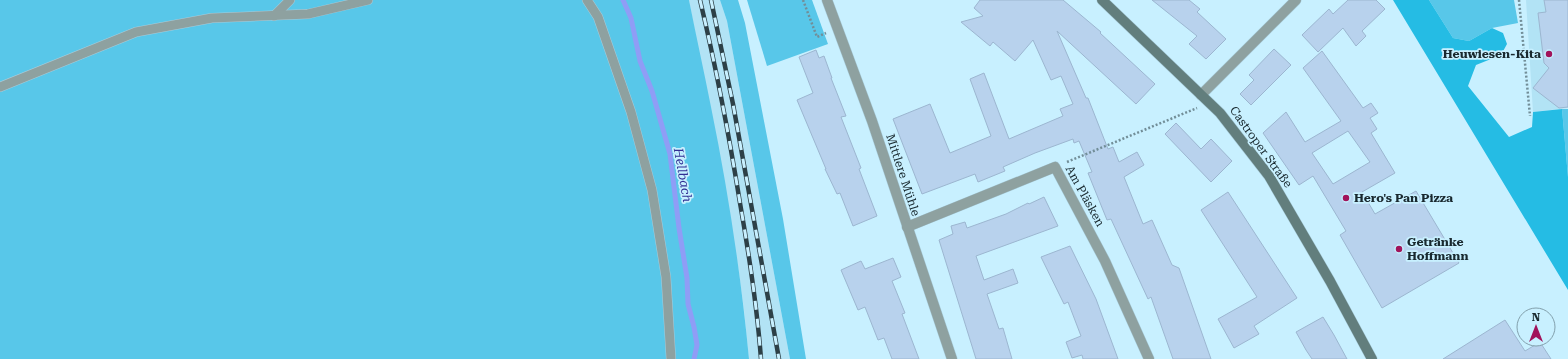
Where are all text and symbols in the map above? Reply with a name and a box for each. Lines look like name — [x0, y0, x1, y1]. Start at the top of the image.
place label: Heuwiesen-Kita — [1443, 47, 1541, 61]
marker: Heuwiesen-Kita — [1544, 49, 1554, 59]
street label: Castroper Straße — [1227, 104, 1295, 191]
street label: Mittlere Mühle — [883, 132, 923, 218]
water label: Hellbach — [671, 146, 695, 203]
street label: Am Pläsken — [1063, 163, 1108, 229]
place label: Hero's Pan Pizza — [1354, 191, 1453, 205]
marker: Hero's Pan Pizza — [1341, 193, 1351, 203]
place label: Getränke Hoffmann — [1407, 235, 1468, 263]
marker: Getränke Hoffmann — [1394, 244, 1404, 254]
north arrow — [1516, 307, 1556, 347]
text: N — [1532, 311, 1541, 324]

